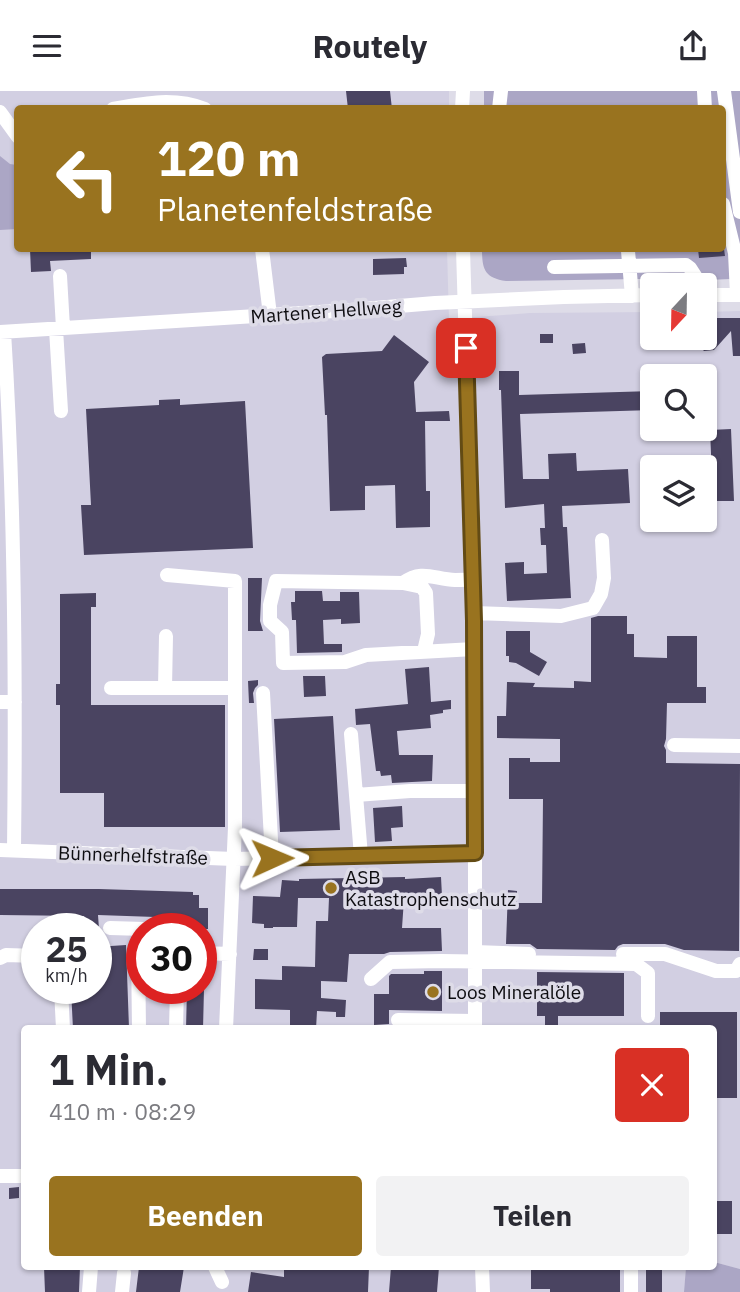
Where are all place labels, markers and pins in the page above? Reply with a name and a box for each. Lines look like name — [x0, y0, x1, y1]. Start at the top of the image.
pin — [436, 318, 496, 378]
place label: ASB Katastrophenschutz — [345, 865, 516, 911]
marker: ASB Katastrophenschutz — [323, 880, 339, 896]
place label: Loos Mineralöle — [447, 980, 581, 1004]
marker: Loos Mineralöle — [425, 984, 441, 1000]

